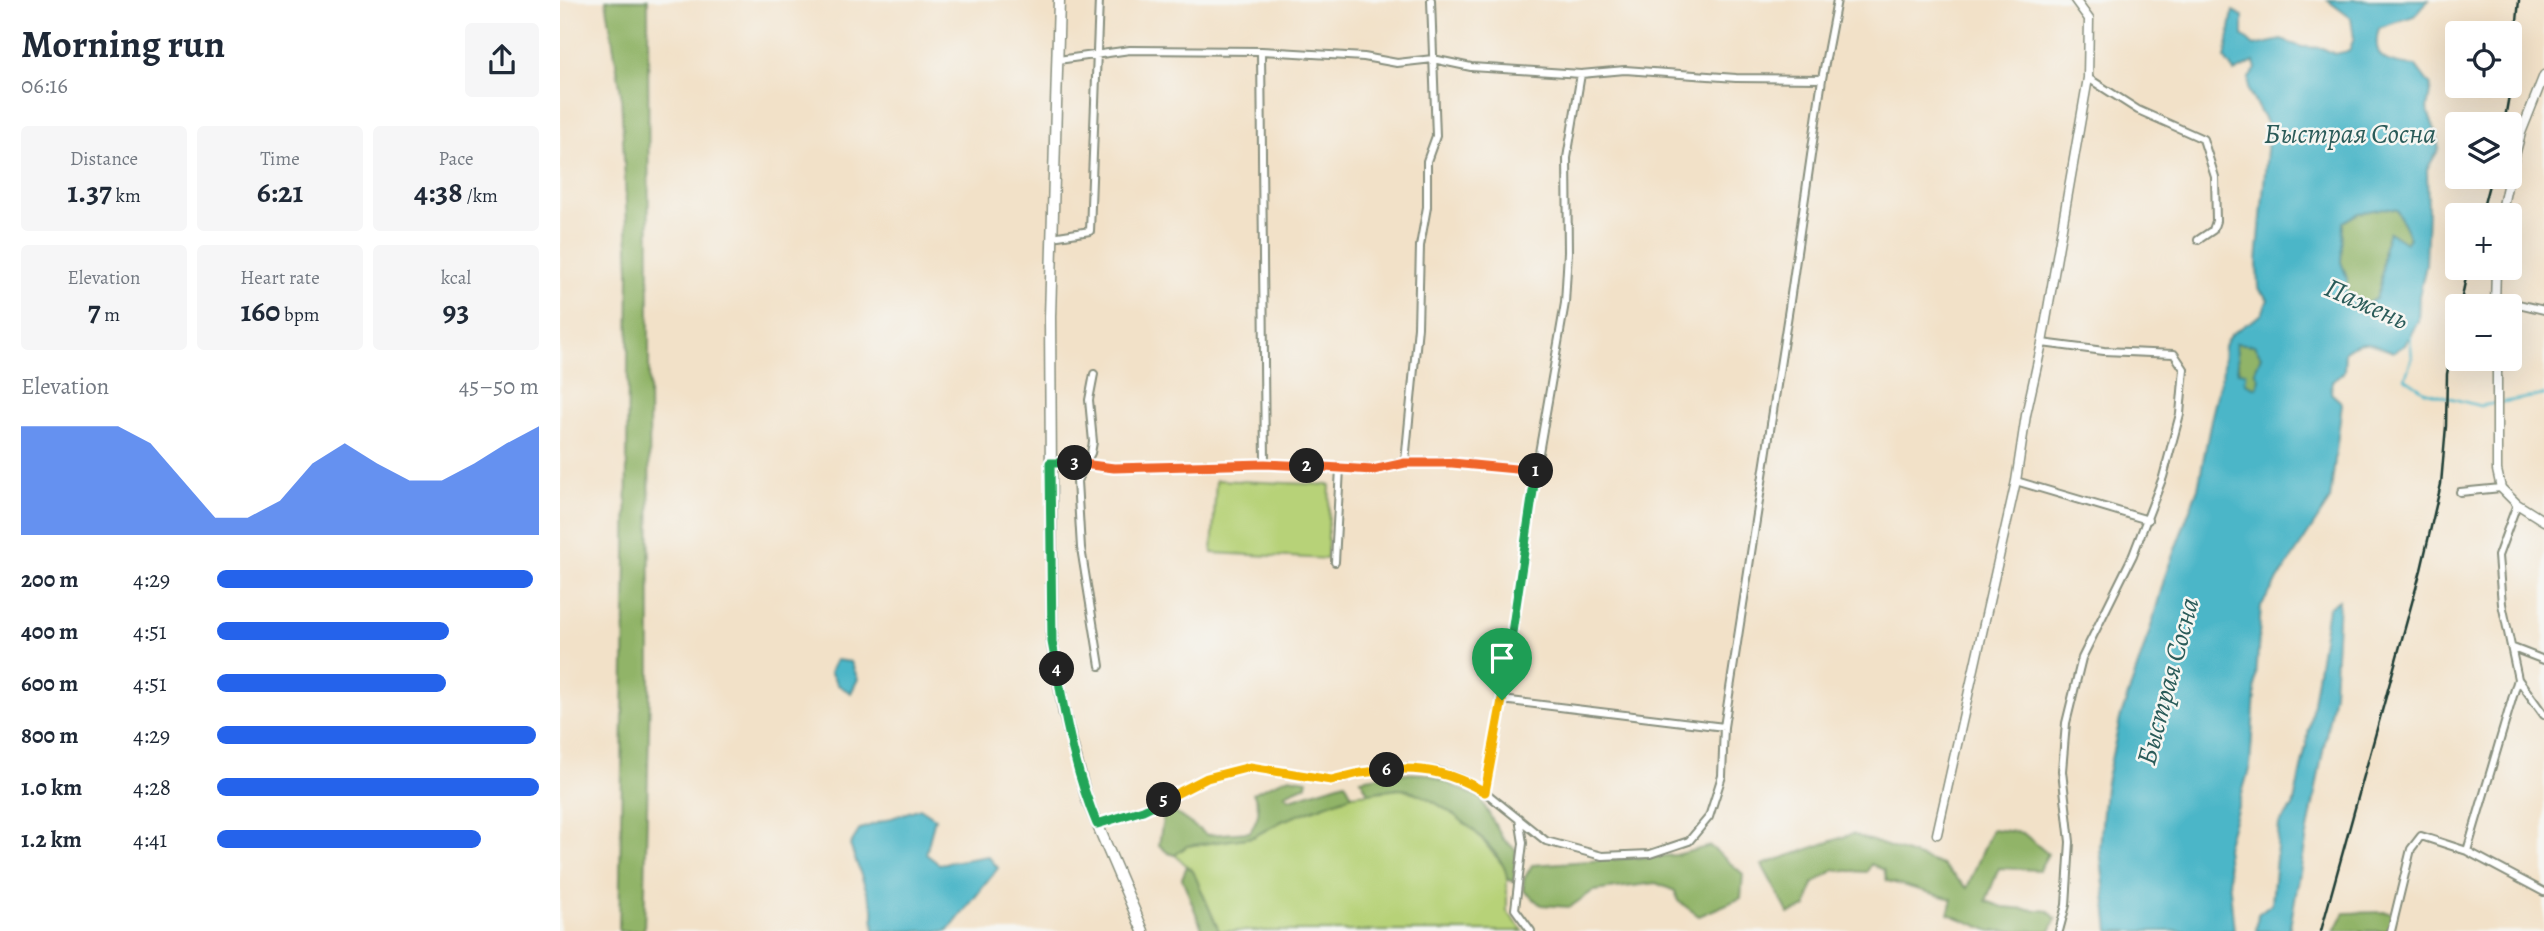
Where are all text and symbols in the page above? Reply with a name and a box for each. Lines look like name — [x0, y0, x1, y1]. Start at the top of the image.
text: Morning run — [21, 18, 225, 70]
map controls — [2445, 21, 2522, 371]
button: locate — [2445, 21, 2522, 98]
button: share — [465, 23, 539, 97]
text: 06:16 — [21, 70, 68, 101]
button: layers — [2445, 112, 2522, 189]
water label: Быстрая Сосна — [2264, 115, 2436, 153]
text: Distance — [70, 146, 138, 172]
text: Time — [260, 146, 300, 172]
text: Pace — [438, 146, 474, 172]
text: 1.37 — [67, 172, 112, 212]
text: 6:21 — [257, 172, 303, 212]
text: 4:38 — [414, 172, 463, 212]
text: km — [112, 183, 141, 209]
text: /km — [463, 183, 498, 209]
button: + — [2445, 203, 2522, 280]
text: Elevation — [68, 265, 140, 291]
text: Heart rate — [240, 265, 320, 291]
text: kcal — [441, 265, 471, 291]
water label: Пажень — [2319, 269, 2415, 339]
text: 7 — [88, 291, 101, 331]
text: 160 — [240, 291, 280, 331]
text: 93 — [443, 291, 469, 331]
button: − — [2445, 294, 2522, 371]
text: m — [101, 302, 120, 328]
text: bpm — [280, 302, 320, 328]
text: Elevation — [21, 371, 109, 402]
text: 45–50 m — [459, 371, 539, 402]
pin: 3 — [1058, 446, 1092, 480]
pin: 2 — [1290, 448, 1324, 484]
text: 3 — [1070, 449, 1079, 475]
text: 2 — [1302, 452, 1311, 478]
pin: 1 — [1518, 454, 1553, 489]
text: 1 — [1532, 457, 1539, 483]
text: 200 m — [21, 564, 79, 595]
text: 4:29 — [133, 564, 170, 595]
water label: Быстрая Сосна — [2127, 593, 2209, 769]
text: 400 m — [21, 616, 78, 647]
text: 4:51 — [133, 616, 167, 647]
pin — [1472, 628, 1532, 700]
icon: arrive — [1483, 639, 1521, 677]
pin: 4 — [1040, 652, 1074, 686]
text: 4 — [1052, 655, 1061, 681]
text: 600 m — [21, 668, 78, 699]
text: 4:51 — [133, 668, 167, 699]
text: 800 m — [21, 720, 78, 751]
text: 4:29 — [133, 720, 170, 751]
pin: 6 — [1370, 752, 1404, 788]
text: 6 — [1382, 756, 1391, 782]
text: 1.0 km — [21, 772, 82, 803]
text: 4:28 — [133, 772, 171, 803]
pin: 5 — [1146, 782, 1182, 818]
text: 5 — [1159, 786, 1168, 812]
text: 1.2 km — [21, 824, 82, 855]
text: 4:41 — [133, 824, 167, 855]

